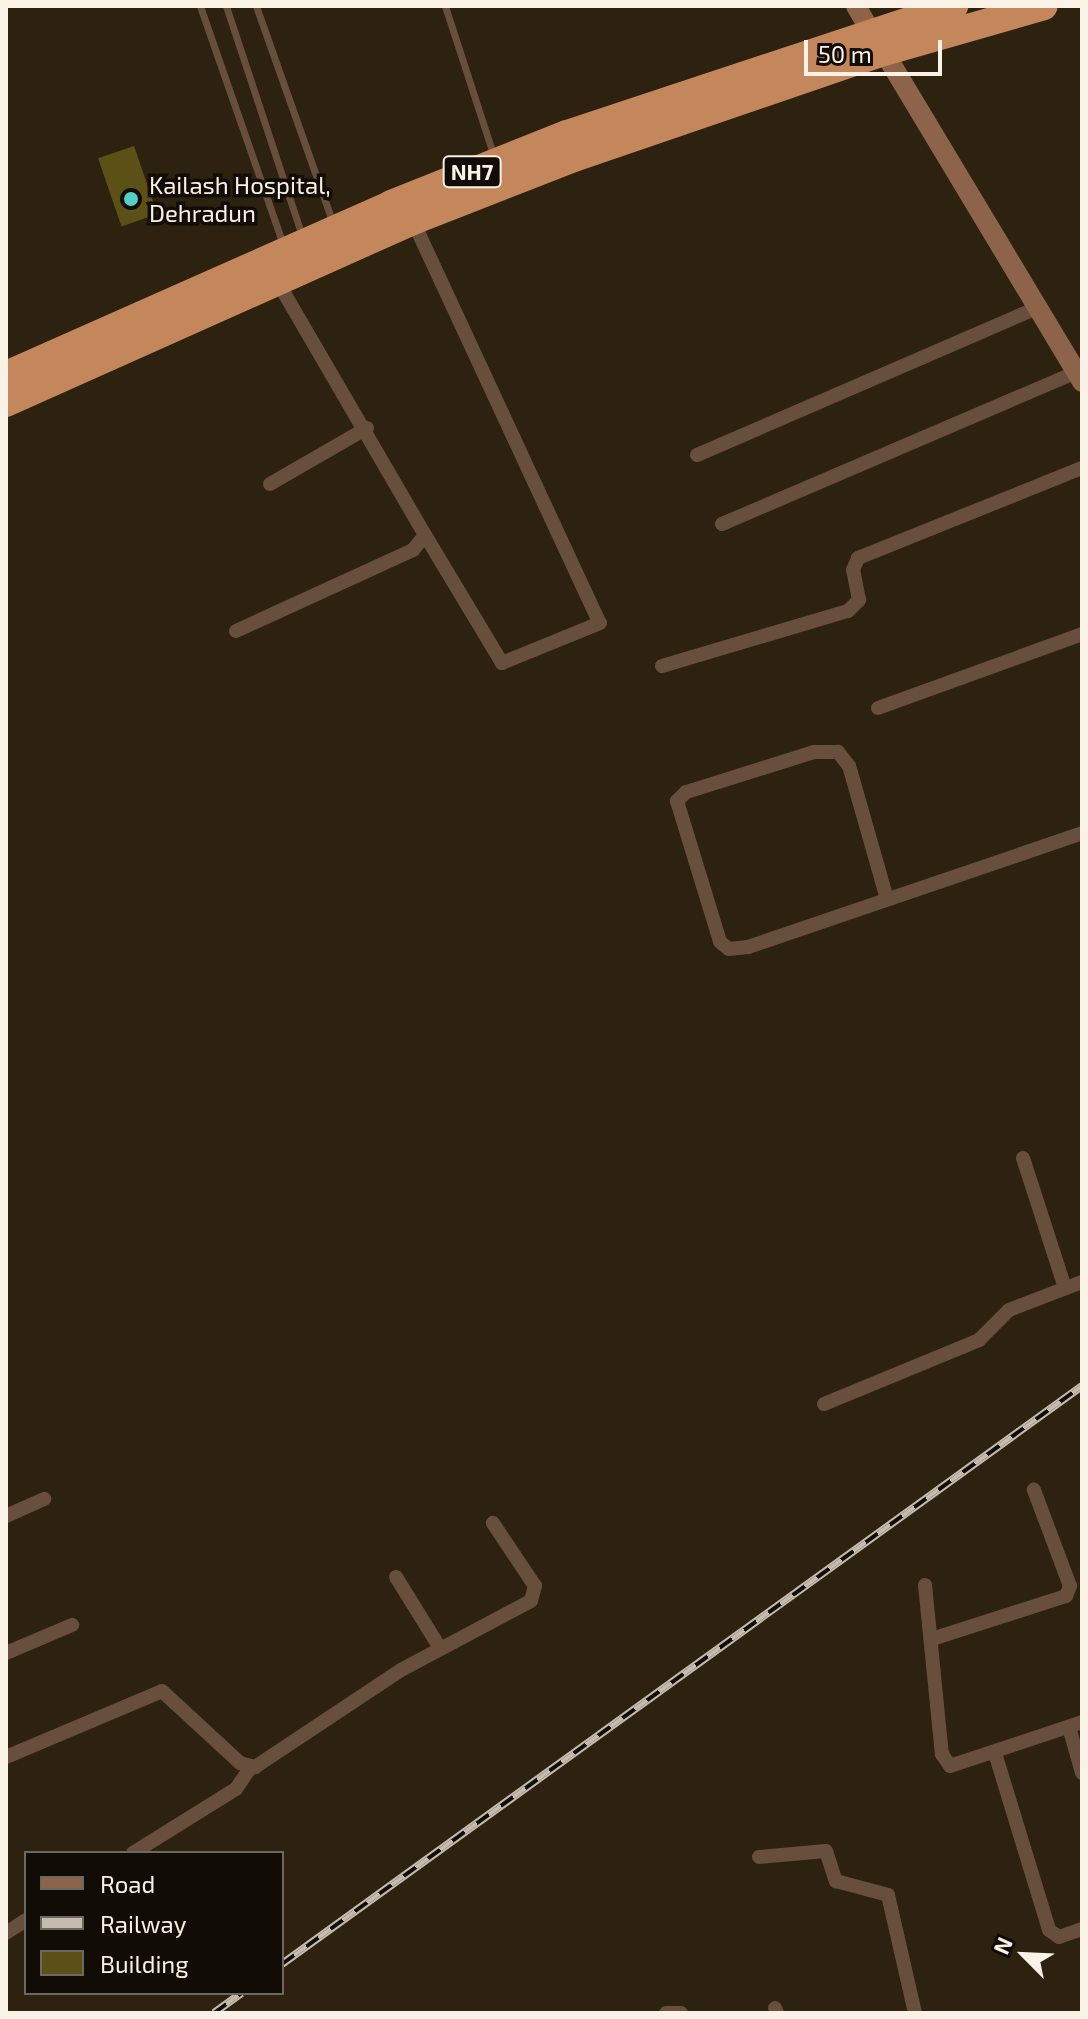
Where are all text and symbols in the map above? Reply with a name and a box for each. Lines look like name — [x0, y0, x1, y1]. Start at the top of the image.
scale bar — [808, 24, 946, 74]
text: 50 m — [818, 39, 872, 68]
road number: NH7 — [442, 154, 502, 190]
place label: Kailash Hospital, Dehradun — [149, 171, 331, 227]
marker: Kailash Hospital, Dehradun — [120, 188, 142, 210]
legend — [24, 1851, 284, 1995]
text: Road — [100, 1869, 155, 1898]
text: Railway — [100, 1909, 186, 1938]
north arrow — [984, 1915, 1064, 1995]
text: N — [987, 1933, 1017, 1958]
text: Building — [100, 1949, 189, 1978]

